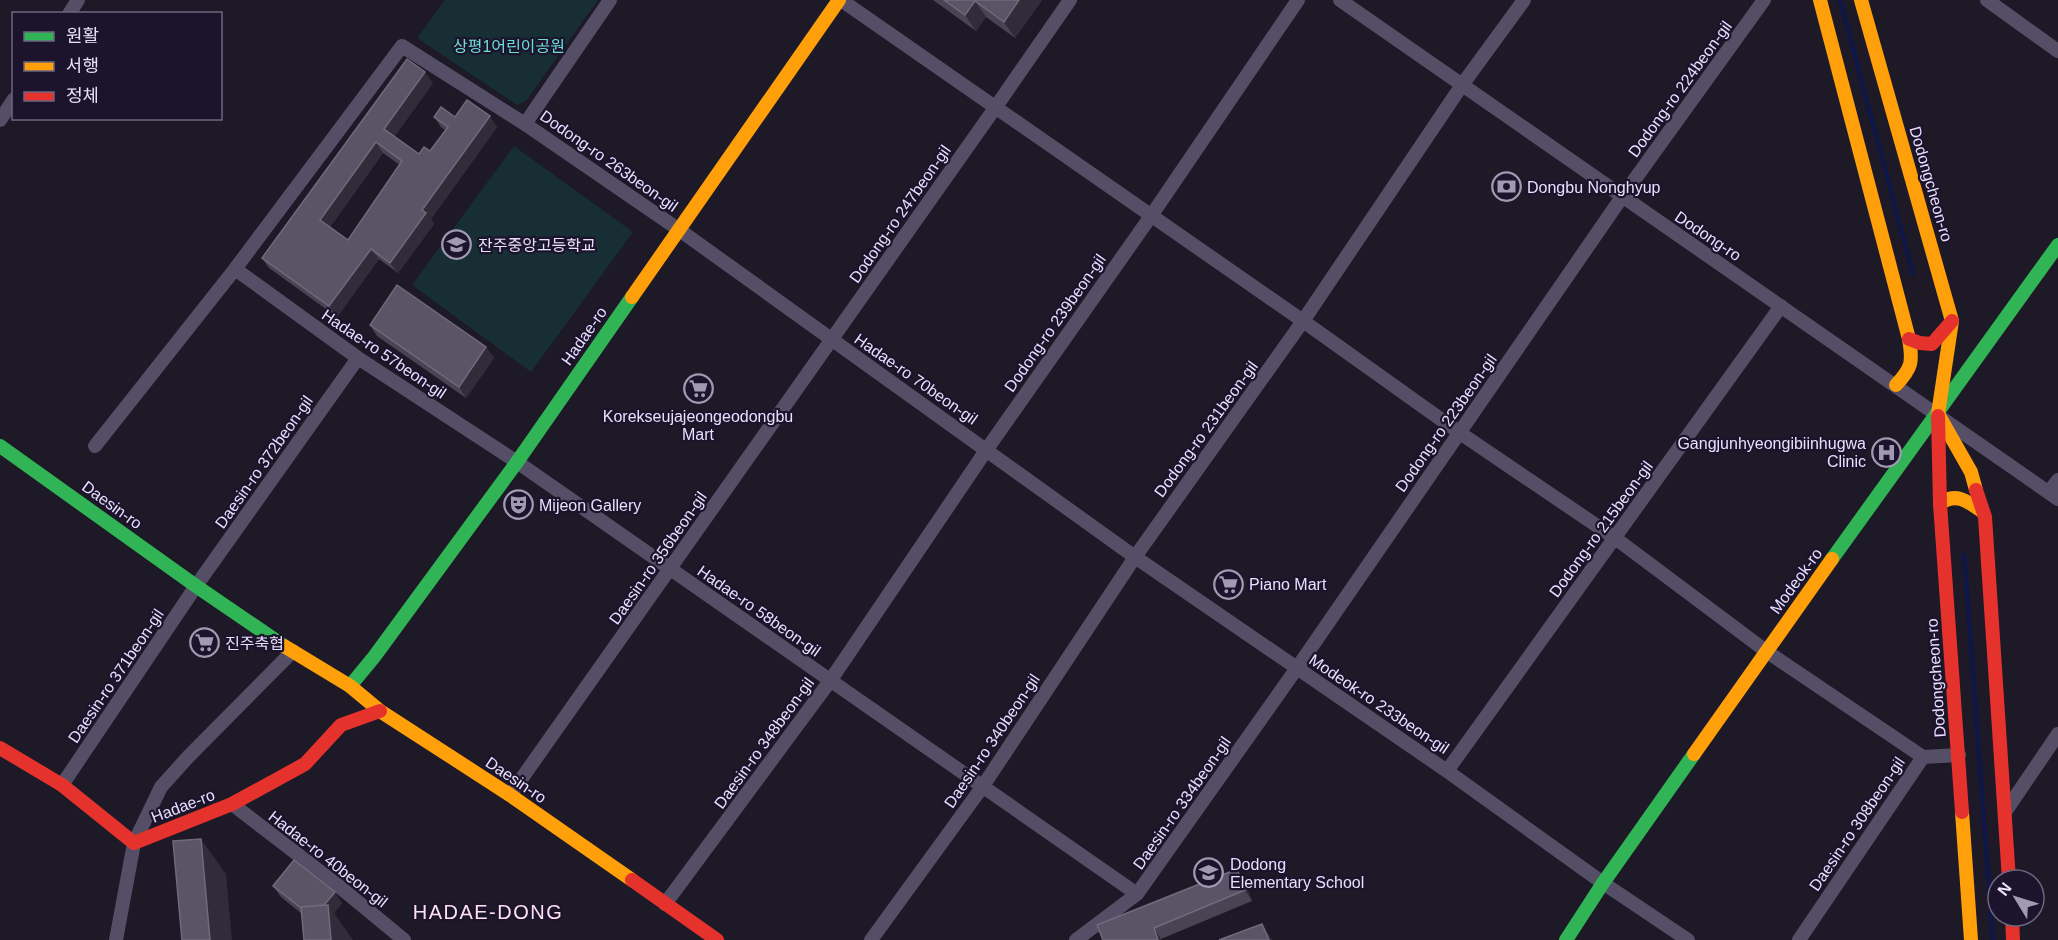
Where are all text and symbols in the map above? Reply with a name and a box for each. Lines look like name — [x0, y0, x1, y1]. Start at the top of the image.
legend — [12, 12, 222, 120]
street label: Dodong-ro 224beon-gil — [1625, 18, 1735, 160]
text: 원활 — [66, 26, 99, 46]
park label: 상평1어린이공원 — [453, 38, 565, 55]
text: 서행 — [66, 56, 99, 76]
text: 정체 — [66, 86, 99, 106]
street label: Dodong-ro 263beon-gil — [537, 107, 681, 215]
street label: Dodongcheon-ro — [1906, 124, 1956, 244]
street label: Dodong-ro 247beon-gil — [846, 142, 954, 286]
bank icon: Dongbu Nonghyup — [1490, 171, 1522, 203]
place label: Dongbu Nonghyup — [1527, 179, 1661, 196]
street label: Dodong-ro — [1672, 208, 1744, 264]
school or university icon: 잔주중앙고등학교 — [441, 229, 473, 261]
place label: 잔주중앙고등학교 — [478, 237, 596, 254]
street label: Dodong-ro 239beon-gil — [1001, 251, 1109, 395]
street label: Hadae-ro — [558, 304, 610, 368]
street label: Hadae-ro 57beon-gil — [319, 306, 449, 402]
street label: Hadae-ro 70beon-gil — [851, 330, 981, 428]
street label: Dodong-ro 223beon-gil — [1392, 351, 1500, 495]
street label: Dodong-ro 231beon-gil — [1151, 358, 1261, 500]
supermarket icon: Korekseujajeongeodongbu Mart — [682, 372, 714, 404]
street label: Daesin-ro 372beon-gil — [212, 393, 316, 531]
place label: Korekseujajeongeodongbu Mart — [603, 408, 793, 443]
place label: Gangjunhyeongibiinhugwa Clinic — [1677, 435, 1866, 470]
hospital icon: Gangjunhyeongibiinhugwa Clinic — [1871, 436, 1903, 468]
street label: Dodong-ro 215beon-gil — [1546, 458, 1656, 600]
street label: Daesin-ro — [79, 478, 145, 532]
theatre icon: Mijeon Gallery — [502, 489, 534, 521]
street label: Daesin-ro 356beon-gil — [606, 489, 710, 627]
place label: Mijeon Gallery — [539, 497, 641, 514]
street label: Modeok-ro — [1767, 545, 1825, 617]
street label: Hadae-ro 58beon-gil — [694, 562, 824, 660]
supermarket icon: Piano Mart — [1212, 568, 1244, 600]
place label: Piano Mart — [1249, 576, 1327, 593]
street label: Daesin-ro 371beon-gil — [65, 606, 167, 746]
street label: Dodongcheon-ro — [1923, 618, 1949, 738]
supermarket icon: 진주축협 — [188, 627, 220, 659]
place label: 진주축협 — [225, 635, 284, 652]
street label: Modeok-ro 233beon-gil — [1306, 651, 1452, 757]
street label: Daesin-ro 340beon-gil — [941, 671, 1043, 811]
street label: Daesin-ro 348beon-gil — [711, 674, 817, 812]
street label: Daesin-ro 334beon-gil — [1130, 734, 1234, 872]
street label: Daesin-ro — [482, 754, 550, 806]
street label: Daesin-ro 308beon-gil — [1806, 754, 1908, 894]
street label: Hadae-ro — [149, 786, 217, 826]
street label: Hadae-ro 40beon-gil — [265, 807, 391, 911]
place label: Dodong Elementary School — [1230, 856, 1364, 891]
school or university icon: Dodong Elementary School — [1193, 857, 1225, 889]
north arrow — [1986, 868, 2046, 928]
text: N — [1994, 879, 2015, 899]
district label: HADAE-DONG — [413, 901, 563, 923]

